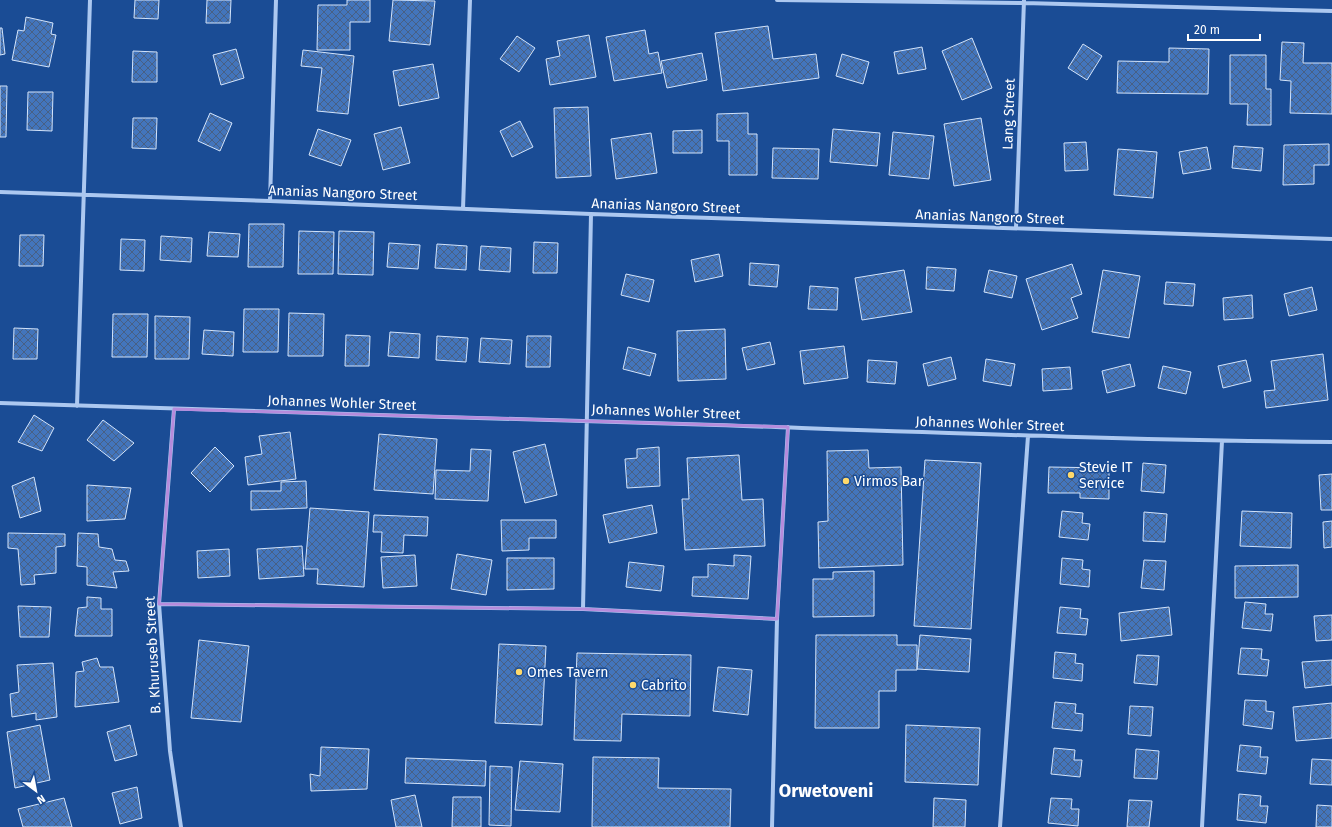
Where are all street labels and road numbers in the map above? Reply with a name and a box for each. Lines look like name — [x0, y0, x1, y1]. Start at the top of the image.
street label: Lang Street — [999, 77, 1019, 150]
street label: Ananias Nangoro Street — [268, 182, 419, 204]
street label: Ananias Nangoro Street — [591, 195, 742, 217]
street label: Ananias Nangoro Street — [915, 206, 1066, 228]
street label: Johannes Wohler Street — [267, 392, 418, 414]
street label: Johannes Wohler Street — [591, 401, 742, 423]
street label: Johannes Wohler Street — [915, 413, 1066, 435]
street label: B. Khuruseb Street — [141, 595, 165, 714]

